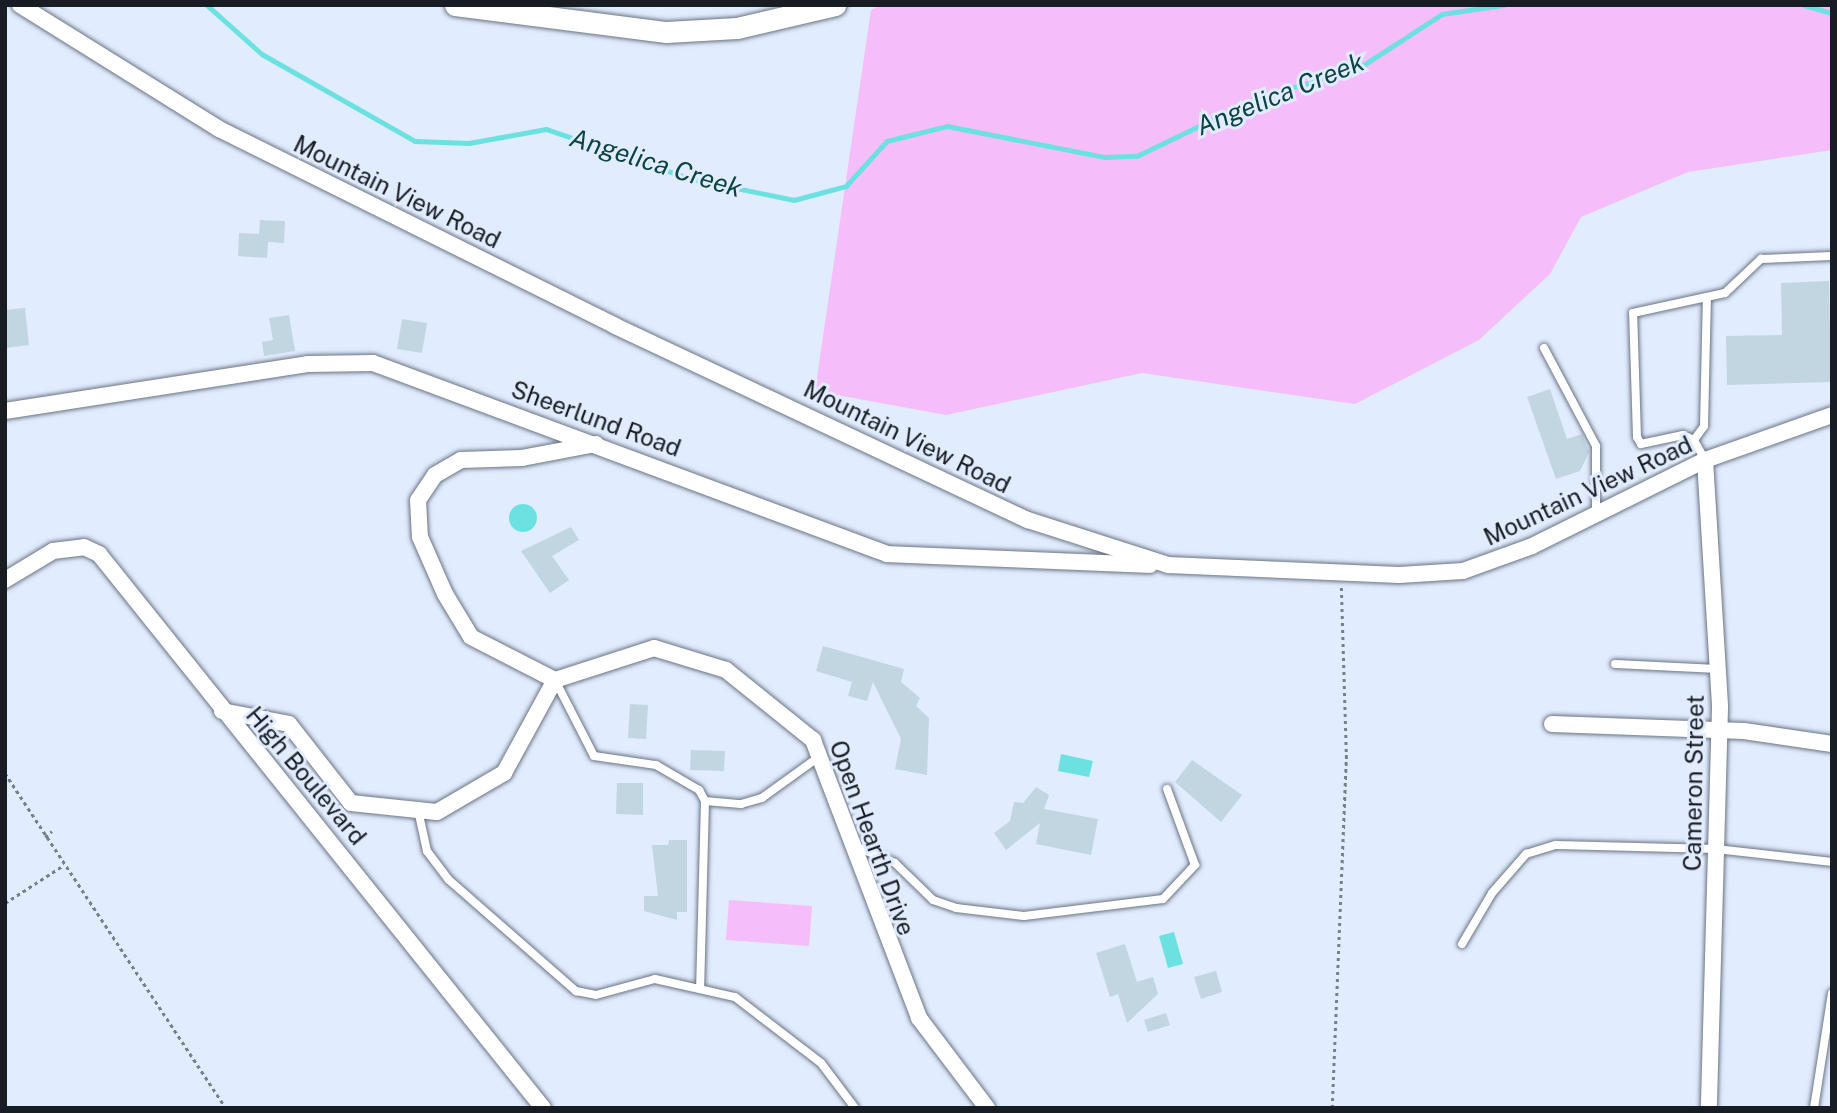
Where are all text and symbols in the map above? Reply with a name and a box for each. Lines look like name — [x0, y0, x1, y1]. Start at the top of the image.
water label: Angelica Creek — [1192, 46, 1368, 142]
water label: Angelica Creek — [566, 122, 746, 204]
street label: Mountain View Road — [289, 129, 505, 255]
street label: Mountain View Road — [799, 374, 1015, 500]
street label: Sheerlund Road — [507, 375, 685, 463]
street label: Mountain View Road — [1479, 430, 1697, 552]
street label: Cameron Street — [1678, 694, 1710, 872]
street label: High Boulevard — [240, 701, 372, 851]
street label: Open Hearth Drive — [823, 737, 921, 939]

